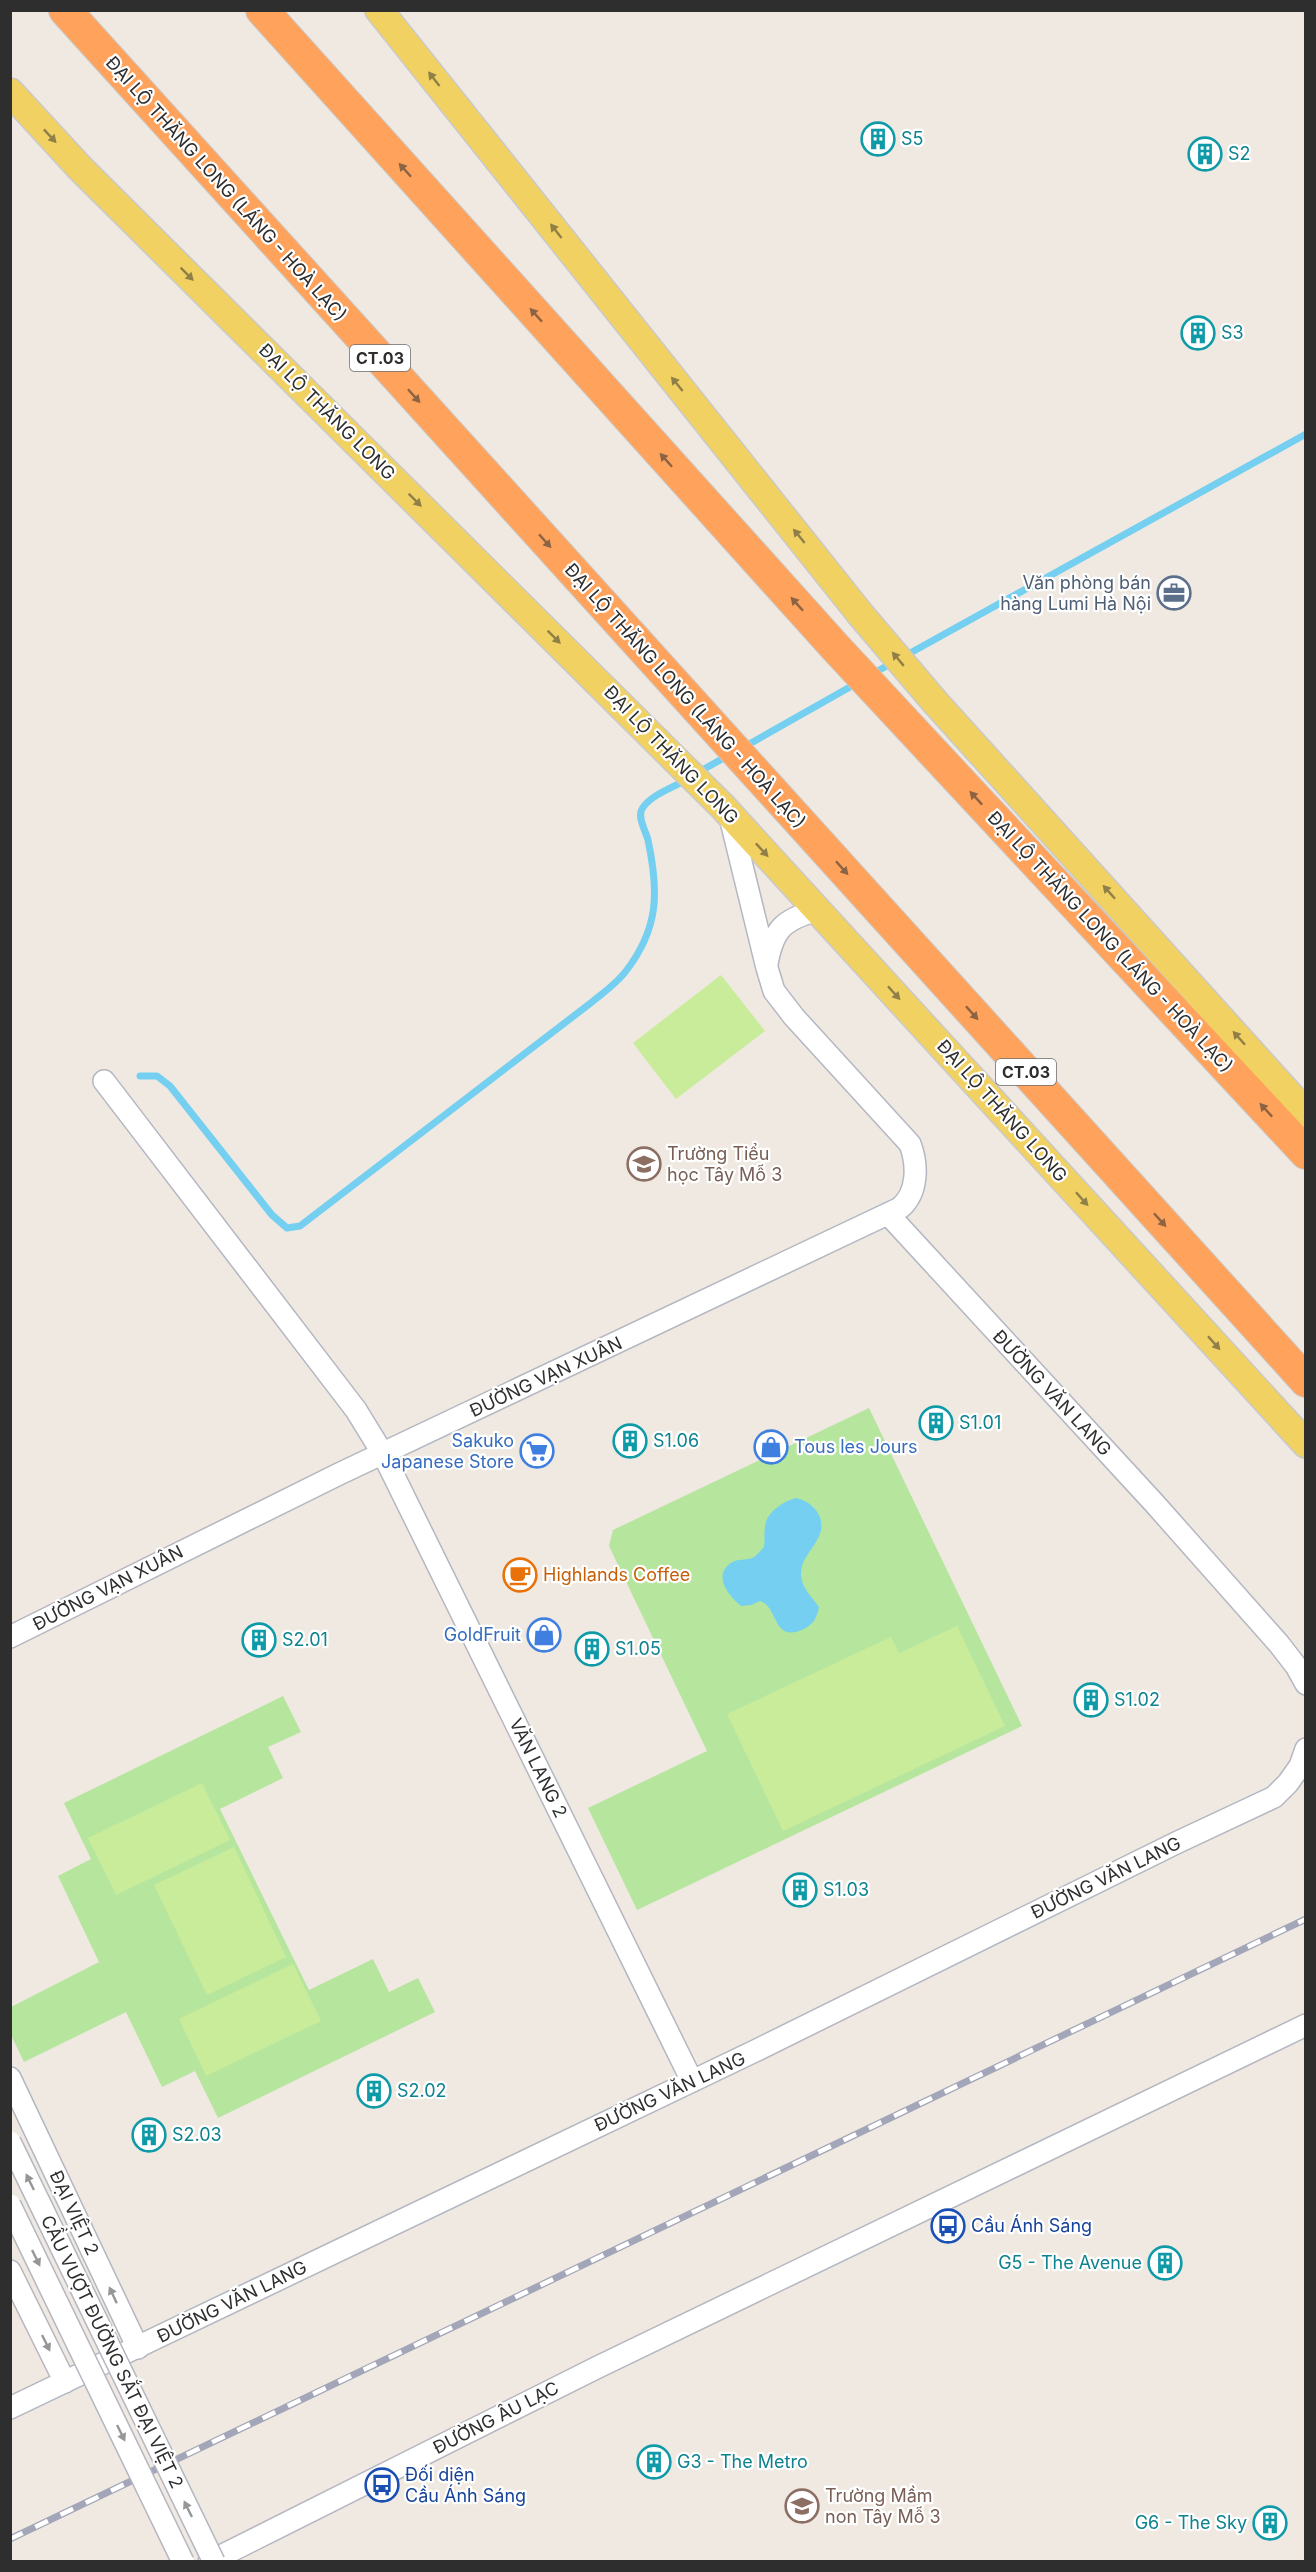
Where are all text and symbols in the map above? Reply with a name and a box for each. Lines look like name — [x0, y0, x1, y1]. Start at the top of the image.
street label: ĐẠI LỘ THĂNG LONG (LÁNG - HOÀ LẠC) — [102, 51, 352, 325]
one-way arrow — [429, 71, 441, 86]
building icon: S5 — [860, 121, 896, 157]
one-way arrow — [43, 128, 57, 143]
place label: S5 — [901, 128, 924, 149]
building icon: S2 — [1187, 136, 1223, 172]
place label: S2 — [1228, 143, 1251, 164]
one-way arrow — [399, 163, 412, 178]
one-way arrow — [550, 224, 562, 239]
one-way arrow — [180, 267, 194, 281]
one-way arrow — [530, 308, 543, 323]
building icon: S3 — [1180, 315, 1216, 351]
place label: S3 — [1221, 322, 1244, 343]
street label: ĐẠI LỘ THĂNG LONG — [255, 339, 400, 484]
road number: CT.03 — [350, 345, 410, 371]
one-way arrow — [671, 377, 684, 392]
one-way arrow — [407, 389, 421, 404]
one-way arrow — [659, 452, 673, 467]
one-way arrow — [408, 493, 423, 507]
one-way arrow — [793, 529, 805, 544]
one-way arrow — [538, 533, 551, 548]
street label: ĐẠI LỘ THĂNG LONG (LÁNG - HOÀ LẠC) — [560, 559, 810, 833]
place label: Văn phòng bán hàng Lumi Hà Nội — [1000, 572, 1151, 614]
office icon: Văn phòng bán hàng Lumi Hà Nội — [1156, 575, 1192, 611]
one-way arrow — [790, 597, 804, 612]
one-way arrow — [546, 630, 560, 644]
one-way arrow — [892, 652, 905, 667]
street label: ĐẠI LỘ THĂNG LONG — [599, 681, 743, 829]
one-way arrow — [970, 791, 983, 806]
street label: ĐẠI LỘ THĂNG LONG (LÁNG - HOÀ LẠC) — [984, 806, 1238, 1076]
one-way arrow — [755, 842, 769, 857]
one-way arrow — [835, 861, 849, 876]
one-way arrow — [1102, 886, 1116, 900]
one-way arrow — [887, 985, 900, 1000]
one-way arrow — [965, 1005, 978, 1020]
one-way arrow — [1233, 1031, 1246, 1046]
street label: ĐẠI LỘ THĂNG LONG — [933, 1035, 1072, 1186]
road number: CT.03 — [996, 1059, 1056, 1085]
one-way arrow — [1259, 1103, 1273, 1118]
place label: Trường Tiểu học Tây Mỗ 3 — [667, 1143, 782, 1185]
school or university icon: Trường Tiểu học Tây Mỗ 3 — [626, 1146, 662, 1182]
one-way arrow — [1075, 1191, 1088, 1206]
one-way arrow — [1153, 1212, 1166, 1227]
street label: ĐƯỜNG VĂN LANG — [989, 1325, 1117, 1460]
street label: ĐƯỜNG VẠN XUÂN — [466, 1331, 625, 1421]
one-way arrow — [1207, 1336, 1221, 1351]
building icon: S1.01 — [918, 1405, 954, 1441]
place label: S1.01 — [959, 1412, 1001, 1433]
building icon: S1.06 — [612, 1423, 648, 1459]
shop icon: Tous les Jours — [753, 1429, 789, 1465]
place label: Sakuko Japanese Store — [381, 1430, 514, 1472]
place label: S1.06 — [653, 1430, 699, 1451]
supermarket icon: Sakuko Japanese Store — [519, 1433, 555, 1469]
place label: Tous les Jours — [794, 1436, 918, 1457]
street label: ĐƯỜNG VẠN XUÂN — [29, 1540, 186, 1635]
cafe icon: Highlands Coffee — [502, 1557, 538, 1593]
place label: Highlands Coffee — [543, 1564, 690, 1585]
shop icon: GoldFruit — [526, 1617, 562, 1653]
building icon: S2.01 — [241, 1622, 277, 1658]
place label: GoldFruit — [444, 1624, 521, 1645]
place label: S2.01 — [282, 1629, 328, 1650]
building icon: S1.05 — [574, 1631, 610, 1667]
place label: S1.05 — [615, 1638, 661, 1659]
building icon: S1.02 — [1073, 1682, 1109, 1718]
place label: S1.02 — [1114, 1689, 1160, 1710]
street label: VĂN LANG 2 — [505, 1714, 572, 1821]
street label: ĐƯỜNG VĂN LANG — [1027, 1831, 1184, 1923]
building icon: S1.03 — [782, 1872, 818, 1908]
place label: S1.03 — [823, 1879, 869, 1900]
street label: ĐƯỜNG VĂN LANG — [591, 2046, 749, 2136]
building icon: S2.02 — [356, 2073, 392, 2109]
place label: S2.02 — [397, 2080, 447, 2101]
building icon: S2.03 — [131, 2117, 167, 2153]
place label: S2.03 — [172, 2124, 222, 2145]
street label: ĐẠI VIỆT 2 — [46, 2167, 104, 2258]
one-way arrow — [25, 2174, 35, 2191]
bus stop icon: Cầu Ánh Sáng — [930, 2208, 966, 2244]
street label: CẦU VƯỢT ĐƯỜNG SẮT ĐẠI VIỆT 2 — [37, 2210, 192, 2492]
place label: Cầu Ánh Sáng — [971, 2214, 1092, 2236]
building icon: G5 - The Avenue — [1147, 2245, 1183, 2281]
one-way arrow — [31, 2249, 41, 2266]
place label: G5 - The Avenue — [998, 2252, 1142, 2273]
street label: ĐƯỜNG VĂN LANG — [153, 2255, 310, 2347]
one-way arrow — [108, 2286, 117, 2303]
one-way arrow — [41, 2334, 51, 2351]
street label: ĐƯỜNG ÂU LẠC — [429, 2376, 562, 2458]
one-way arrow — [117, 2425, 126, 2442]
building icon: G3 - The Metro — [636, 2444, 672, 2480]
place label: G3 - The Metro — [677, 2451, 808, 2472]
place label: Đối diện Cầu Ánh Sáng — [405, 2464, 526, 2506]
bus stop icon: Đối diện Cầu Ánh Sáng — [364, 2467, 400, 2503]
place label: Trường Mầm non Tây Mỗ 3 — [825, 2485, 941, 2527]
school or university icon: Trường Mầm non Tây Mỗ 3 — [784, 2488, 820, 2524]
one-way arrow — [184, 2501, 193, 2518]
building icon: G6 - The Sky — [1252, 2505, 1288, 2541]
place label: G6 - The Sky — [1135, 2512, 1247, 2533]

